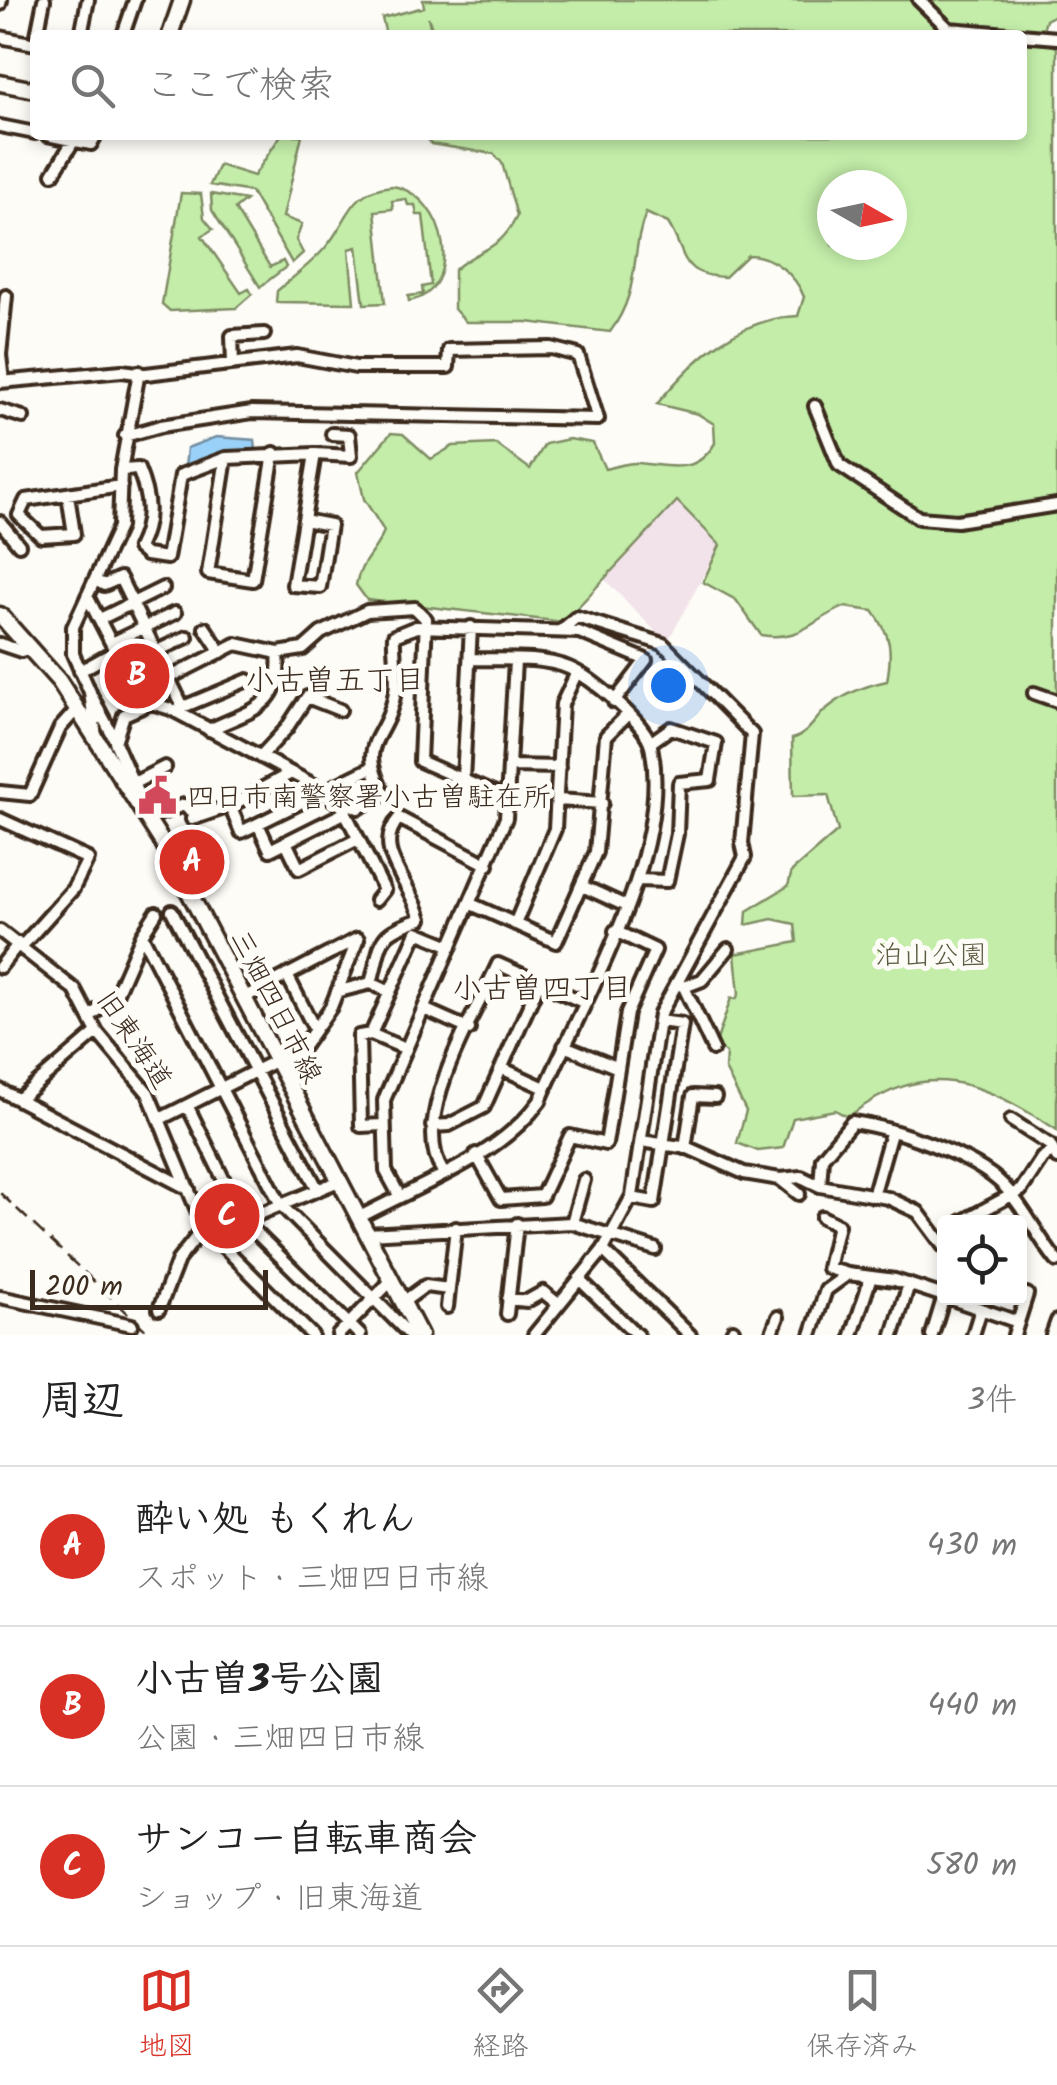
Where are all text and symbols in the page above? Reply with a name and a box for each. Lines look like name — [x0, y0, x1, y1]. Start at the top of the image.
search box — [30, 30, 1027, 140]
text: ここで検索 — [145, 57, 335, 117]
icon: search — [65, 58, 120, 113]
north arrow — [817, 170, 907, 260]
pin: B — [104, 638, 170, 714]
district label: 小古曽五丁目 — [245, 658, 425, 706]
your location — [643, 660, 694, 711]
public building icon: 四日市南警察署小古曽駐在所 — [136, 775, 178, 817]
place label: 四日市南警察署小古曽駐在所 — [187, 776, 551, 821]
pin: A — [160, 824, 224, 900]
street label: 三畑四日市線 — [217, 922, 333, 1092]
park label: 泊山公園 — [875, 934, 987, 979]
district label: 小古曽四丁目 — [452, 966, 632, 1014]
street label: 旧東海道 — [83, 981, 183, 1099]
pin: C — [194, 1178, 260, 1254]
map controls — [937, 1215, 1027, 1305]
button: locate — [937, 1215, 1027, 1305]
scale bar — [30, 1265, 268, 1310]
text: 200 m — [45, 1265, 123, 1310]
text: 周辺 — [40, 1369, 124, 1436]
text: 3件 — [967, 1376, 1017, 1427]
text: 酔い処 もくれん — [135, 1491, 416, 1551]
text: A — [62, 1521, 83, 1572]
text: 430 m — [927, 1521, 1017, 1572]
text: スポット · 三畑四日市線 — [135, 1554, 488, 1605]
text: 小古曽3号公園 — [135, 1651, 384, 1711]
text: B — [63, 1681, 82, 1732]
text: 440 m — [927, 1681, 1017, 1732]
text: 公園 · 三畑四日市線 — [135, 1714, 424, 1765]
text: サンコー自転車商会 — [135, 1811, 477, 1871]
text: C — [63, 1841, 82, 1892]
text: 580 m — [926, 1841, 1017, 1892]
text: ショップ · 旧東海道 — [135, 1874, 423, 1925]
tab: 地図 — [139, 1963, 195, 2070]
tab: 経路 — [472, 1963, 528, 2070]
tab: 保存済み — [806, 1963, 918, 2070]

